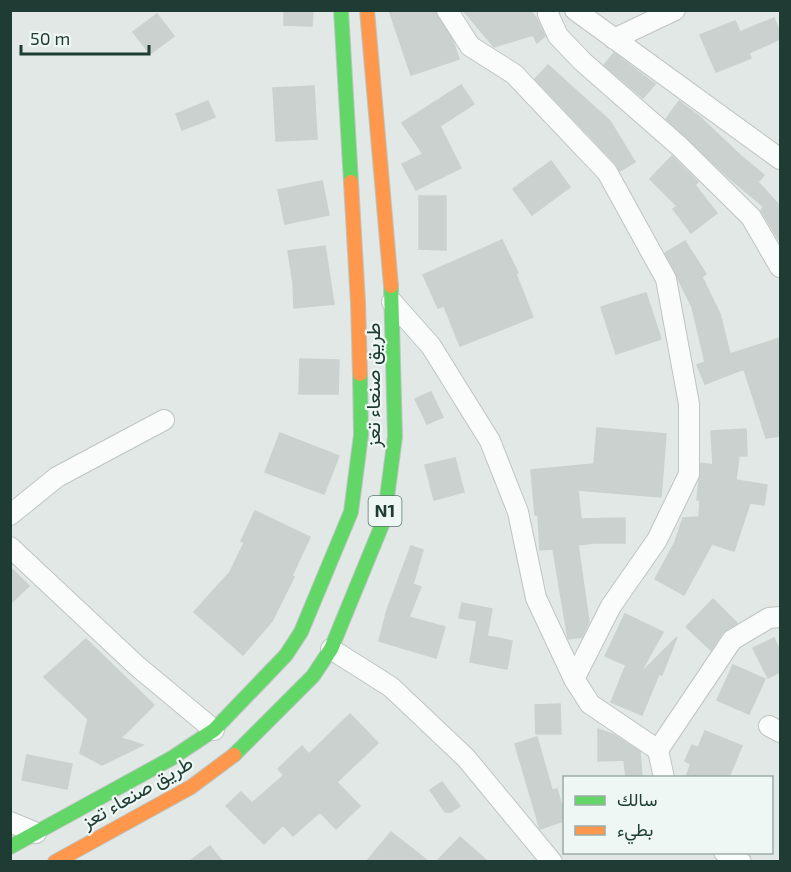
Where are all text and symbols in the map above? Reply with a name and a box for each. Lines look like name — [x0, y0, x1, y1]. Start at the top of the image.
scale bar — [21, 18, 148, 56]
text: 50 m — [30, 27, 70, 49]
street label: طريق صنعاء تعز — [360, 323, 386, 448]
road number: N1 — [368, 496, 402, 526]
street label: طريق صنعاء تعز — [76, 750, 198, 835]
legend — [563, 776, 773, 854]
text: سالك — [617, 788, 657, 810]
text: بطيء — [617, 818, 653, 845]

